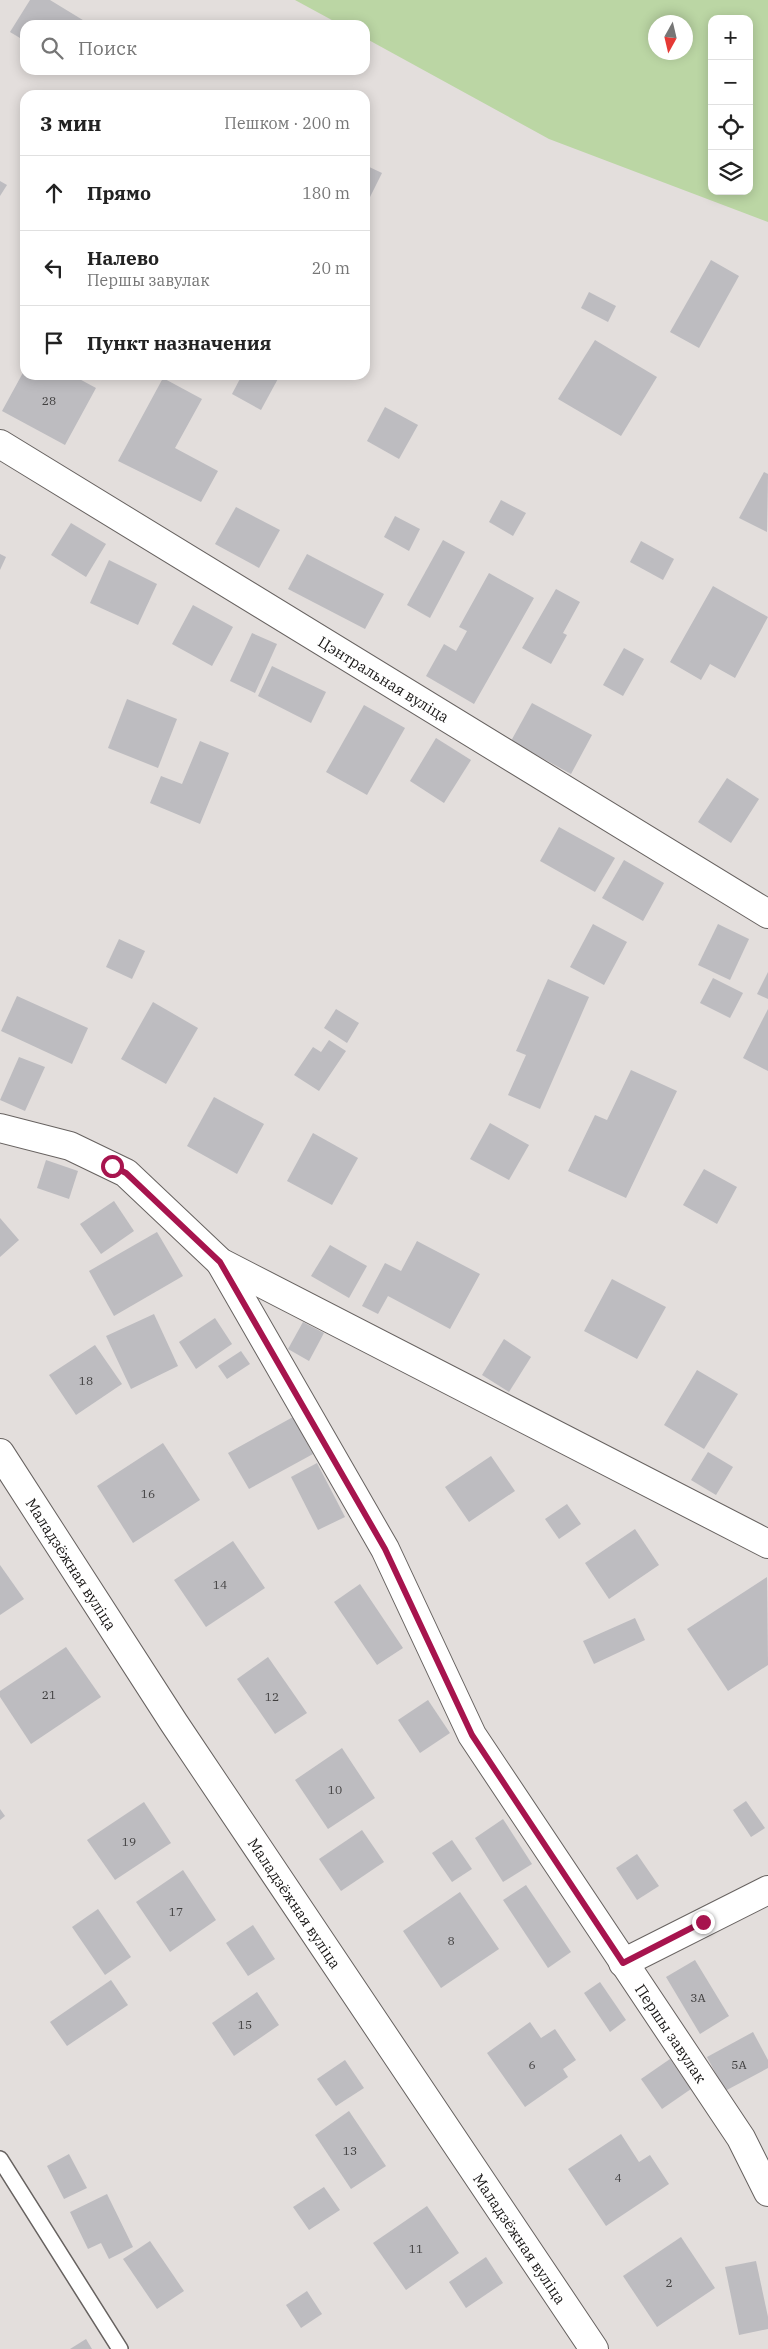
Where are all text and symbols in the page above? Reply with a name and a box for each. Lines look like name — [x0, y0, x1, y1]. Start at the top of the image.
north arrow — [648, 15, 693, 60]
map controls — [708, 15, 753, 195]
button: + — [708, 15, 753, 60]
search box — [20, 20, 370, 75]
icon: search — [38, 34, 66, 62]
text: Поиск — [78, 36, 137, 60]
button: − — [708, 60, 753, 105]
button: locate — [708, 105, 753, 150]
text: 3 мин — [40, 109, 102, 137]
text: Пешком · 200 m — [224, 113, 350, 133]
button: layers — [708, 150, 753, 195]
icon: ahead — [40, 179, 68, 207]
text: Прямо — [87, 181, 151, 205]
text: 180 m — [302, 183, 350, 203]
text: Налево — [87, 246, 159, 270]
icon: left — [40, 254, 68, 282]
text: 20 m — [312, 258, 350, 278]
text: Першы завулак — [87, 270, 210, 290]
icon: arrive — [40, 329, 68, 357]
text: Пункт назначения — [87, 331, 271, 355]
house number: 28 — [42, 393, 56, 408]
street label: Цэнтральная вуліца — [315, 632, 453, 726]
route start — [101, 1155, 124, 1178]
house number: 18 — [79, 1373, 93, 1388]
house number: 16 — [141, 1486, 155, 1501]
street label: Маладзёжная вуліца — [22, 1494, 121, 1634]
house number: 14 — [213, 1577, 227, 1592]
house number: 21 — [42, 1687, 56, 1702]
house number: 12 — [265, 1689, 279, 1704]
house number: 10 — [328, 1782, 342, 1797]
house number: 19 — [122, 1834, 136, 1849]
street label: Маладзёжная вуліца — [244, 1834, 345, 1972]
house number: 17 — [169, 1904, 183, 1919]
route end — [692, 1911, 715, 1934]
house number: 8 — [447, 1933, 455, 1948]
street label: Першы завулак — [631, 1980, 711, 2087]
house number: 3А — [690, 1990, 706, 2005]
house number: 15 — [238, 2017, 252, 2032]
house number: 6 — [528, 2057, 536, 2072]
house number: 5А — [731, 2057, 747, 2072]
house number: 13 — [343, 2143, 357, 2158]
street label: Маладзёжная вуліца — [469, 2170, 570, 2307]
house number: 4 — [614, 2170, 622, 2185]
house number: 11 — [409, 2241, 423, 2256]
house number: 2 — [665, 2275, 673, 2290]

